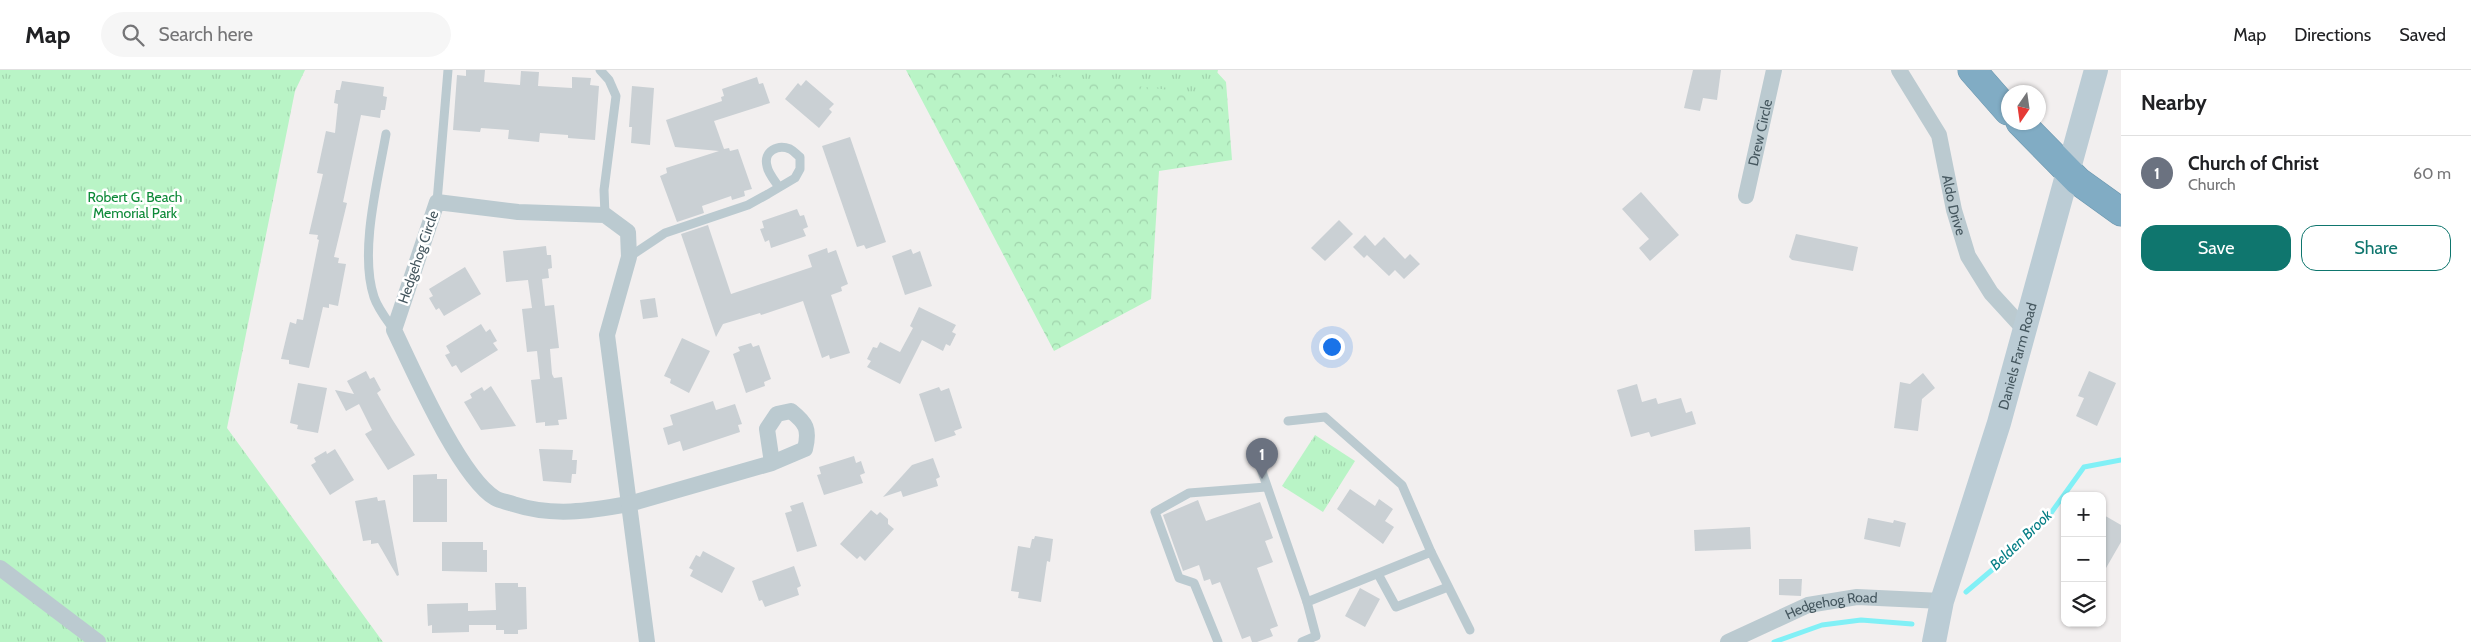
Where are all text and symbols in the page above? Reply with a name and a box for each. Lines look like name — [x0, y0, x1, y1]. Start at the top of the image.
search box — [101, 12, 451, 57]
text: Map — [25, 20, 71, 49]
icon: search — [119, 21, 147, 49]
text: Search here — [159, 23, 253, 46]
text: Map — [2233, 24, 2266, 46]
text: Directions — [2294, 24, 2371, 46]
text: Saved — [2399, 24, 2446, 46]
north arrow — [2001, 85, 2046, 130]
text: Nearby — [2141, 90, 2207, 115]
street label: Drew Circle — [1744, 97, 1776, 168]
text: Church of Christ — [2188, 152, 2319, 175]
text: 1 — [2154, 164, 2160, 183]
text: 60 m — [2413, 164, 2451, 183]
street label: Aldo Drive — [1938, 173, 1970, 238]
text: Church — [2188, 175, 2236, 194]
park label: Robert G. Beach Memorial Park — [88, 188, 182, 222]
street label: Hedgehog Circle — [394, 208, 442, 306]
button: Save — [2141, 225, 2291, 271]
button: Share — [2301, 225, 2451, 271]
street label: Daniels Farm Road — [1994, 300, 2041, 412]
your location — [1319, 334, 1345, 360]
pin: 1 — [1246, 438, 1278, 479]
map controls — [2061, 492, 2106, 627]
button: + — [2061, 492, 2106, 537]
water label: Belden Brook — [1986, 506, 2056, 574]
button: − — [2061, 537, 2106, 582]
button: layers — [2061, 582, 2106, 627]
street label: Hedgehog Road — [1782, 588, 1878, 623]

